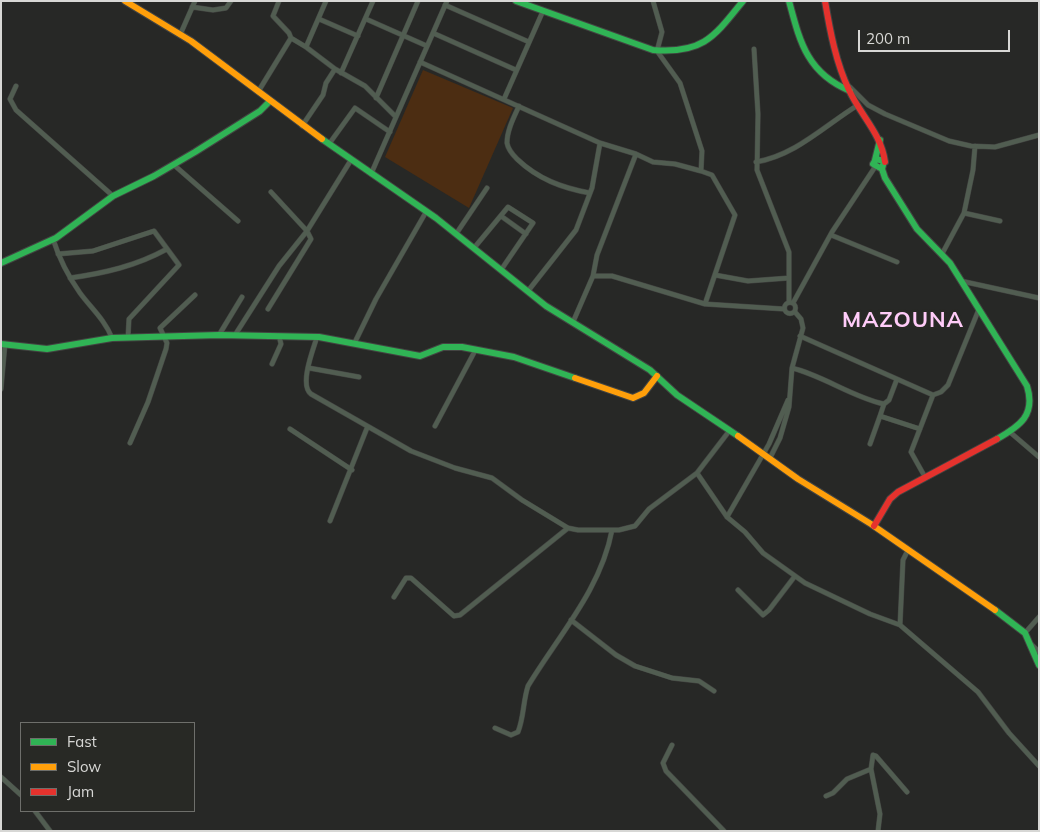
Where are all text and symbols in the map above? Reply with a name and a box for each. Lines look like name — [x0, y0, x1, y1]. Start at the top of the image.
scale bar — [860, 20, 1012, 52]
text: 200 m — [866, 29, 910, 48]
district label: MAZOUNA — [841, 307, 965, 333]
legend — [20, 722, 195, 812]
text: Fast — [67, 732, 97, 751]
text: Slow — [67, 757, 101, 776]
text: Jam — [67, 782, 94, 801]

